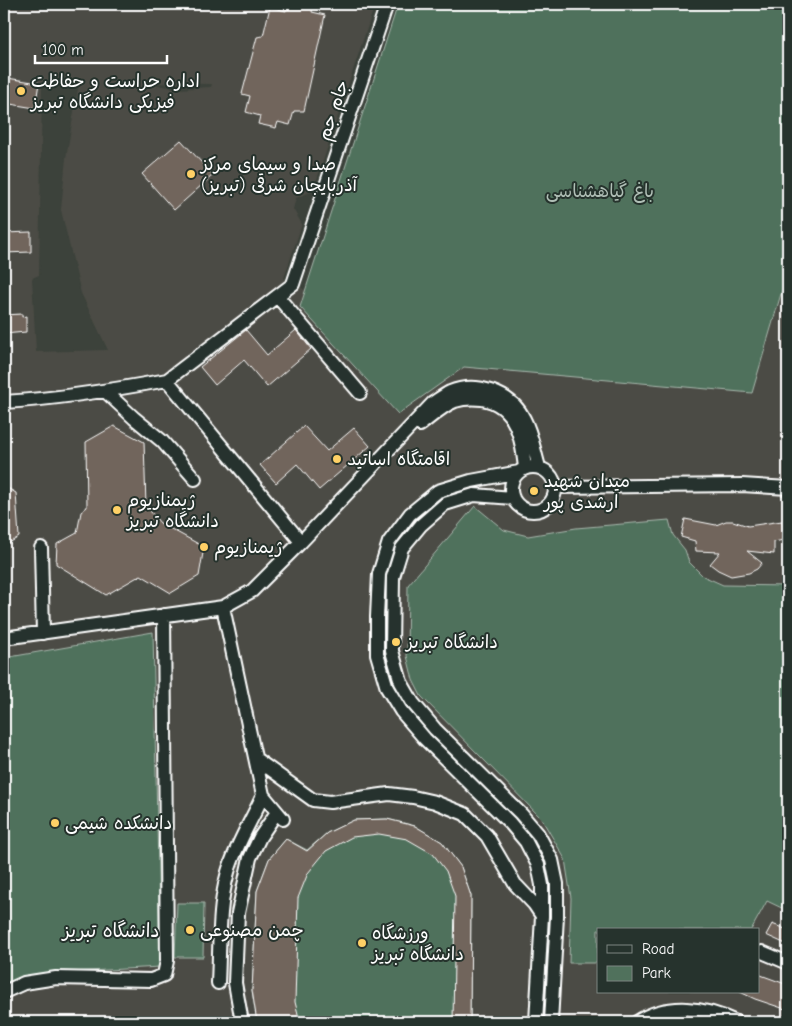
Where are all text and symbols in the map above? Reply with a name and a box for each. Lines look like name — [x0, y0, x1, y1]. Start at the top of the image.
scale bar — [35, 32, 168, 64]
text: 100 m — [42, 41, 84, 59]
place label: اداره حراست و حفاظت فیزیکی دانشگاه تبریز — [29, 71, 200, 113]
street label: جام جم — [313, 77, 356, 144]
marker: اداره حراست و حفاظت فیزیکی دانشگاه تبریز — [15, 85, 27, 97]
place label: صدا و سیمای مرکز آذربایجان شرقی (تبریز) — [199, 154, 359, 196]
marker: صدا و سیمای مرکز آذربایجان شرقی (تبریز) — [185, 168, 197, 180]
park label: باغ گیاهشناسی — [546, 181, 654, 203]
place label: اقامتگاه اساتید — [347, 449, 450, 470]
marker: اقامتگاه اساتید — [331, 453, 343, 465]
place label: میدان شهید ارشدی پور — [542, 471, 630, 514]
marker: میدان شهید ارشدی پور — [528, 485, 540, 497]
place label: ژیمنازیوم دانشگاه تبریز — [125, 490, 219, 532]
marker: ژیمنازیوم دانشگاه تبریز — [111, 504, 123, 516]
place label: ژیمنازیوم — [214, 537, 282, 561]
marker: ژیمنازیوم — [198, 541, 210, 553]
place label: دانشگاه تبریز — [404, 632, 498, 653]
marker: دانشگاه تبریز — [390, 636, 402, 648]
place label: دانشکده شیمی — [65, 813, 172, 834]
marker: دانشکده شیمی — [49, 817, 61, 829]
district label: دانشگاه تبریز — [61, 920, 160, 942]
place label: چمن مصنوعی — [200, 920, 304, 942]
place label: ورزشگاه دانشگاه تبریز — [370, 923, 464, 965]
marker: چمن مصنوعی — [184, 924, 196, 936]
legend — [597, 928, 760, 994]
marker: ورزشگاه دانشگاه تبریز — [356, 937, 368, 949]
text: Road — [642, 940, 674, 958]
text: Park — [642, 964, 671, 982]

